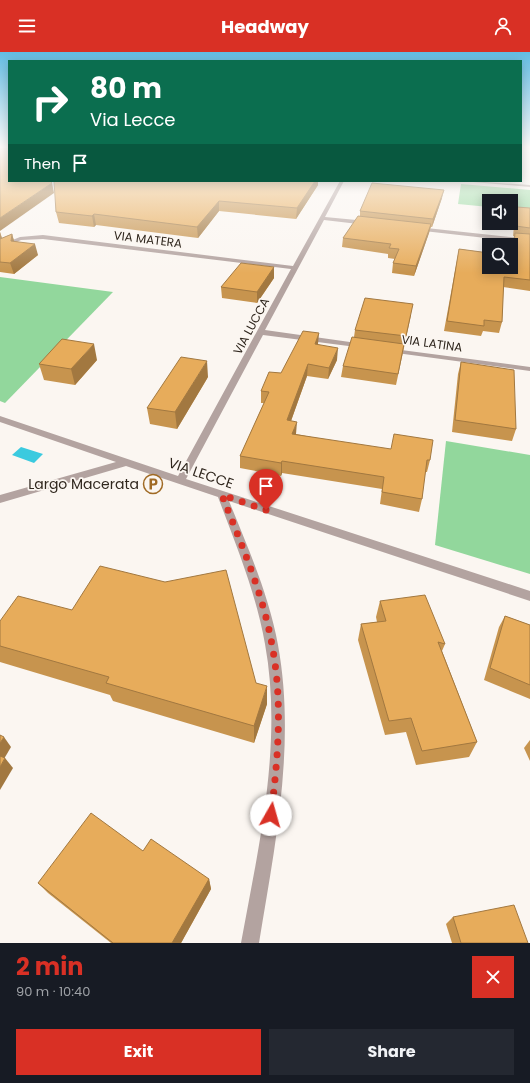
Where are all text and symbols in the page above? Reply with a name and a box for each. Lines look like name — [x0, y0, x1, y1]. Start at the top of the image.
text: Headway — [221, 14, 309, 39]
icon: menu — [16, 15, 38, 37]
icon: person — [492, 15, 514, 37]
text: 80 m — [90, 69, 162, 108]
icon: right — [24, 76, 76, 128]
text: Via Lecce — [90, 107, 176, 132]
icon: arrive — [69, 152, 91, 174]
text: Then — [24, 153, 61, 174]
map controls — [482, 194, 518, 274]
button: sound — [482, 194, 518, 230]
street label: VIA MATERA — [113, 226, 183, 252]
button: search — [482, 238, 518, 274]
street label: VIA LUCCA — [229, 295, 273, 357]
street label: VIA LATINA — [400, 330, 464, 356]
street label: VIA LECCE — [166, 452, 236, 494]
pin — [249, 469, 283, 510]
parking icon: Largo Macerata — [142, 473, 164, 495]
place label: Largo Macerata — [28, 474, 139, 494]
icon: arrive — [255, 475, 277, 497]
position arrow — [250, 794, 292, 836]
text: 2 min — [16, 950, 83, 983]
button: close — [472, 956, 514, 998]
text: 90 m · 10:40 — [16, 982, 90, 1001]
button: Exit — [16, 1029, 261, 1075]
button: Share — [269, 1029, 514, 1075]

